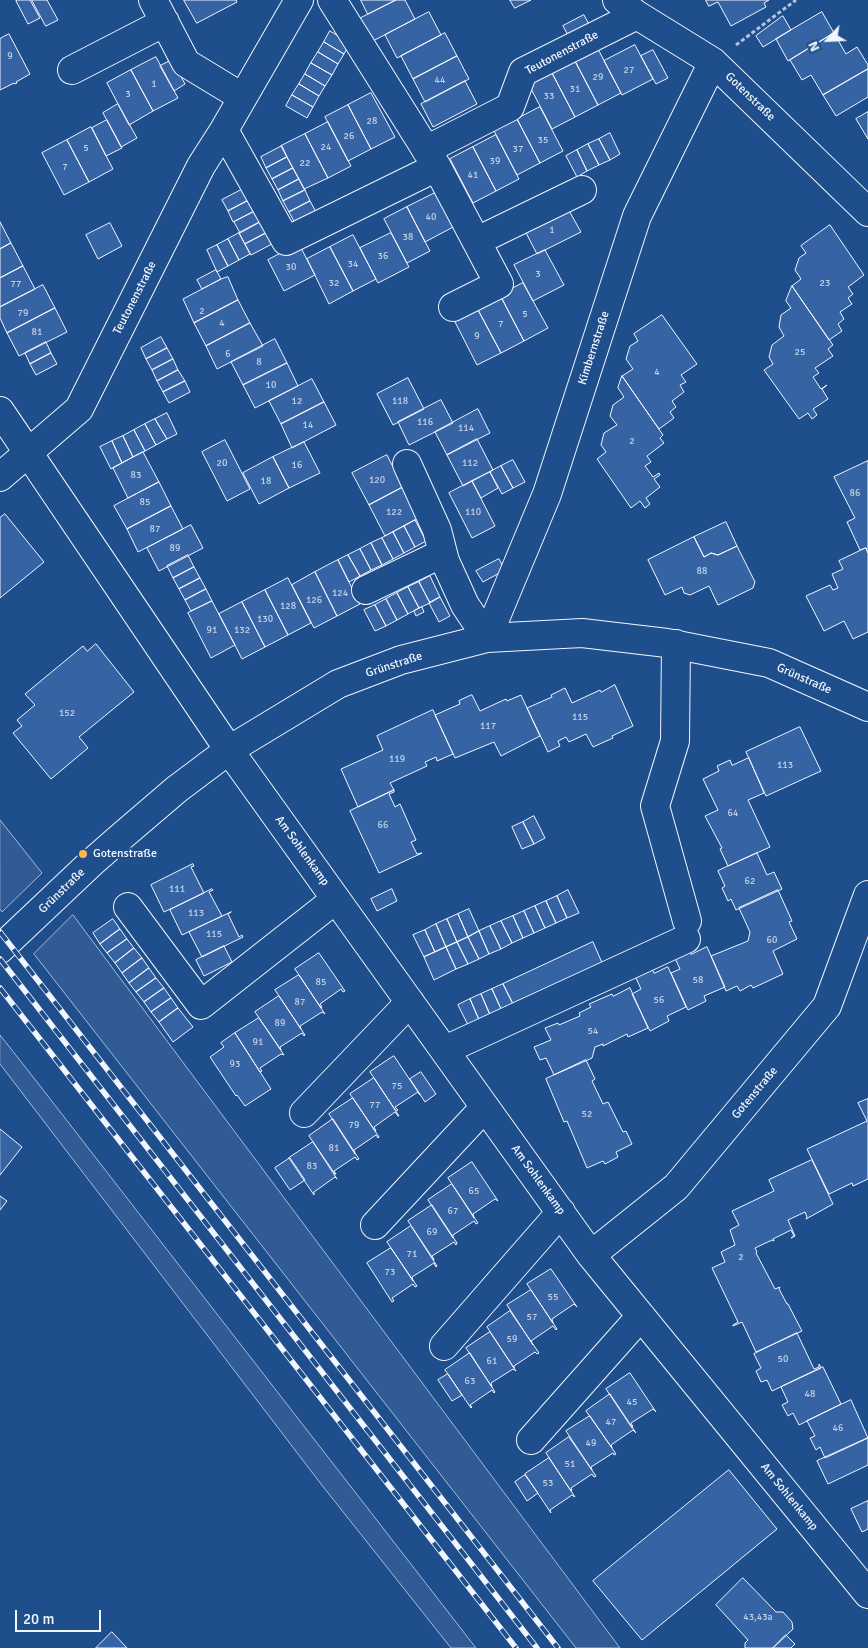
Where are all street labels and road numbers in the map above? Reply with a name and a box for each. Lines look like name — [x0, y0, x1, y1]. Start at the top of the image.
street label: Teutonenstraße — [523, 28, 601, 78]
street label: Gotenstraße — [722, 70, 778, 124]
street label: Teutonenstraße — [110, 259, 160, 337]
street label: Kimbernstraße — [575, 309, 613, 387]
street label: Grünstraße — [364, 649, 424, 681]
street label: Grünstraße — [774, 660, 834, 698]
street label: Am Sohlenkamp — [272, 813, 332, 889]
street label: Grünstraße — [36, 865, 88, 917]
street label: Gotenstraße — [729, 1064, 781, 1122]
street label: Am Sohlenkamp — [508, 1142, 568, 1218]
street label: Am Sohlenkamp — [757, 1460, 821, 1534]

